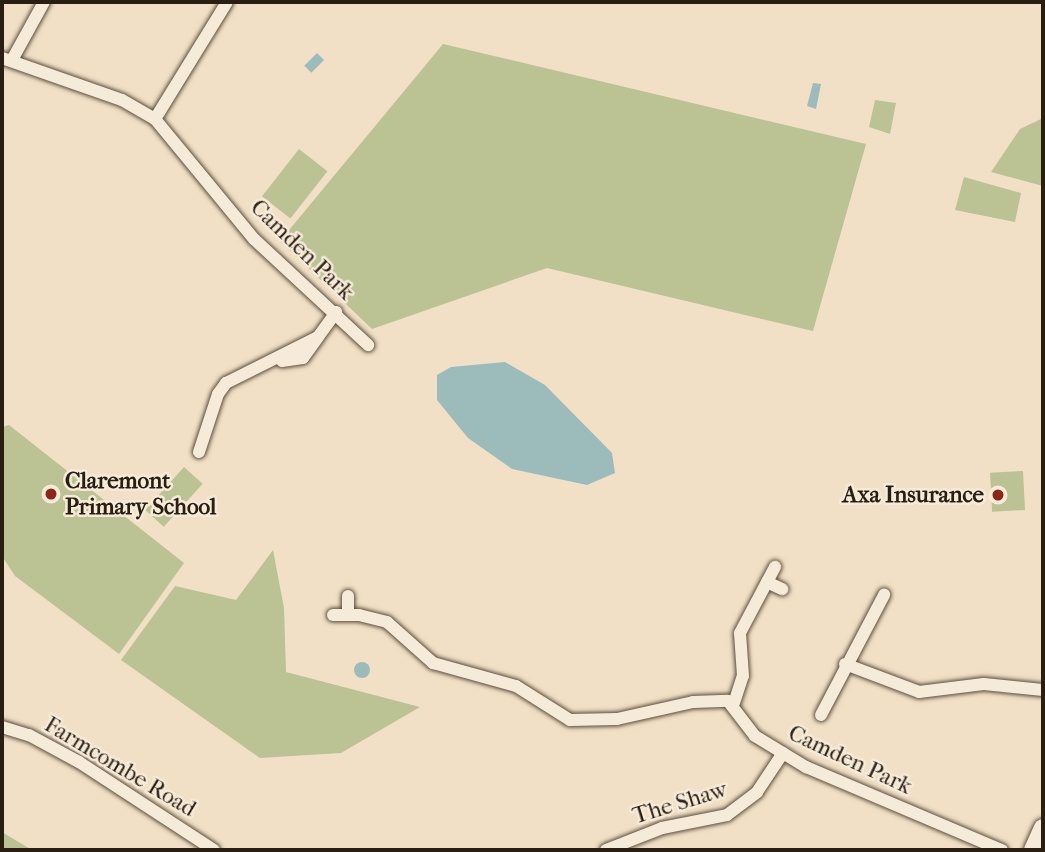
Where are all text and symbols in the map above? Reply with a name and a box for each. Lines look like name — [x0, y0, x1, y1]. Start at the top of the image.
street label: Camden Park — [245, 194, 359, 306]
place label: Claremont Primary School — [65, 467, 216, 521]
place label: Axa Insurance — [843, 481, 984, 509]
marker: Claremont Primary School — [43, 486, 59, 502]
marker: Axa Insurance — [990, 487, 1006, 503]
street label: Farmcombe Road — [39, 711, 201, 823]
street label: Camden Park — [784, 719, 916, 801]
street label: The Shaw — [629, 776, 731, 830]

